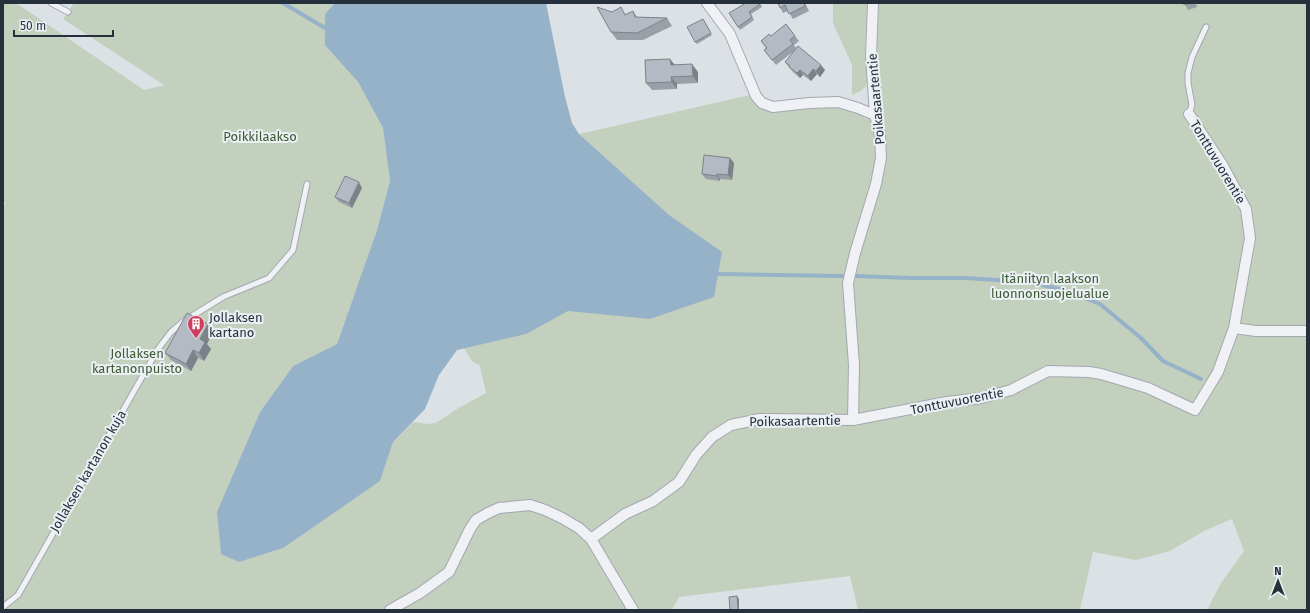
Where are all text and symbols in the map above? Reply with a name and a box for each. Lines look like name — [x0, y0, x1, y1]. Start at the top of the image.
scale bar — [14, 12, 113, 38]
text: 50 m — [20, 19, 46, 33]
street label: Poikasaartentie — [865, 53, 887, 145]
street label: Tonttuvuorentie — [1187, 118, 1249, 206]
park label: Poikkilaakso — [223, 129, 297, 144]
park label: Itäniityn laakson luonnonsuojelualue — [991, 271, 1109, 301]
place label: Jollaksen kartano — [209, 310, 263, 340]
building icon: Jollaksen kartano — [186, 314, 206, 339]
park label: Jollaksen kartanonpuisto — [92, 346, 182, 376]
street label: Tonttuvuorentie — [909, 385, 1005, 417]
street label: Jollaksen kartanon kuja — [47, 407, 129, 535]
street label: Poikasaartentie — [749, 413, 841, 429]
north arrow — [1258, 561, 1298, 601]
text: N — [1274, 565, 1282, 578]

